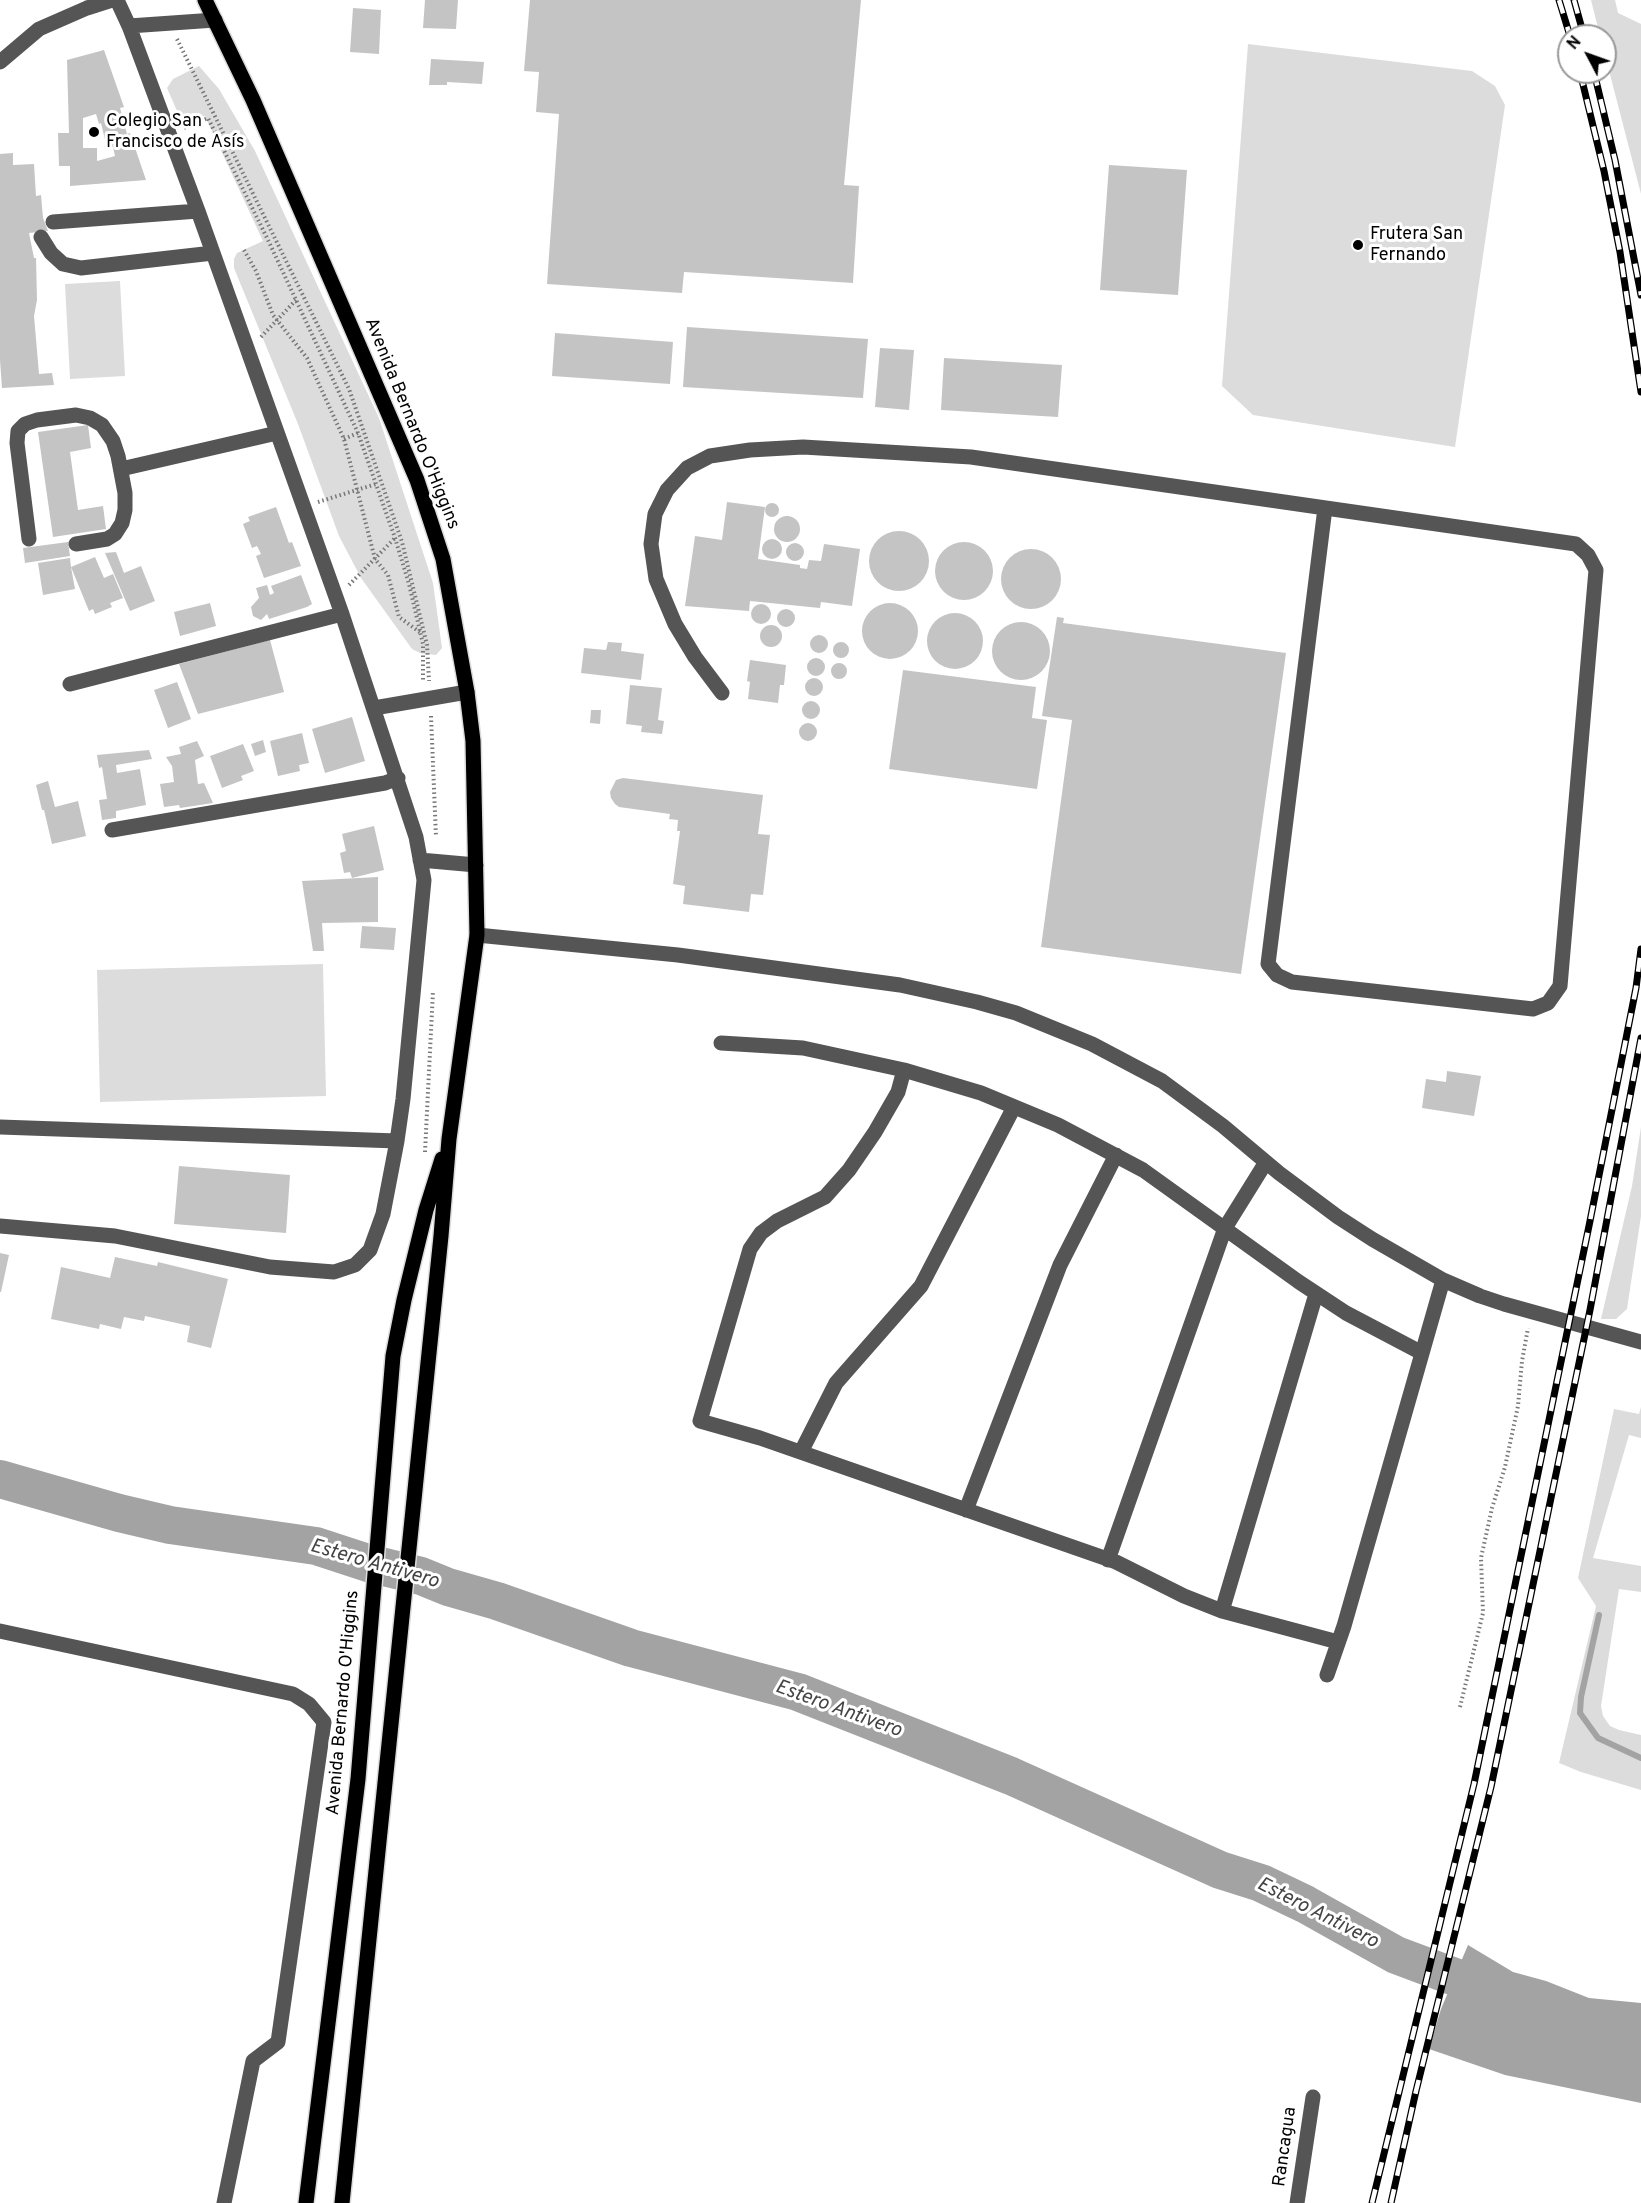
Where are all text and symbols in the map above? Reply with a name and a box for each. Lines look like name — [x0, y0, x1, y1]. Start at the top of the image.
north arrow — [1557, 24, 1617, 84]
text: N — [1564, 33, 1586, 54]
place label: Colegio San Francisco de Asís — [106, 111, 244, 154]
marker: Colegio San Francisco de Asís — [87, 125, 101, 139]
place label: Frutera San Fernando — [1370, 224, 1463, 266]
marker: Frutera San Fernando — [1351, 238, 1365, 252]
street label: Avenida Bernardo O'Higgins — [359, 315, 463, 533]
water label: Estero Antivero — [307, 1535, 441, 1595]
street label: Avenida Bernardo O'Higgins — [323, 1590, 365, 1816]
water label: Estero Antivero — [772, 1676, 904, 1744]
water label: Estero Antivero — [1252, 1873, 1382, 1955]
street label: Rancagua — [1270, 2106, 1302, 2188]

